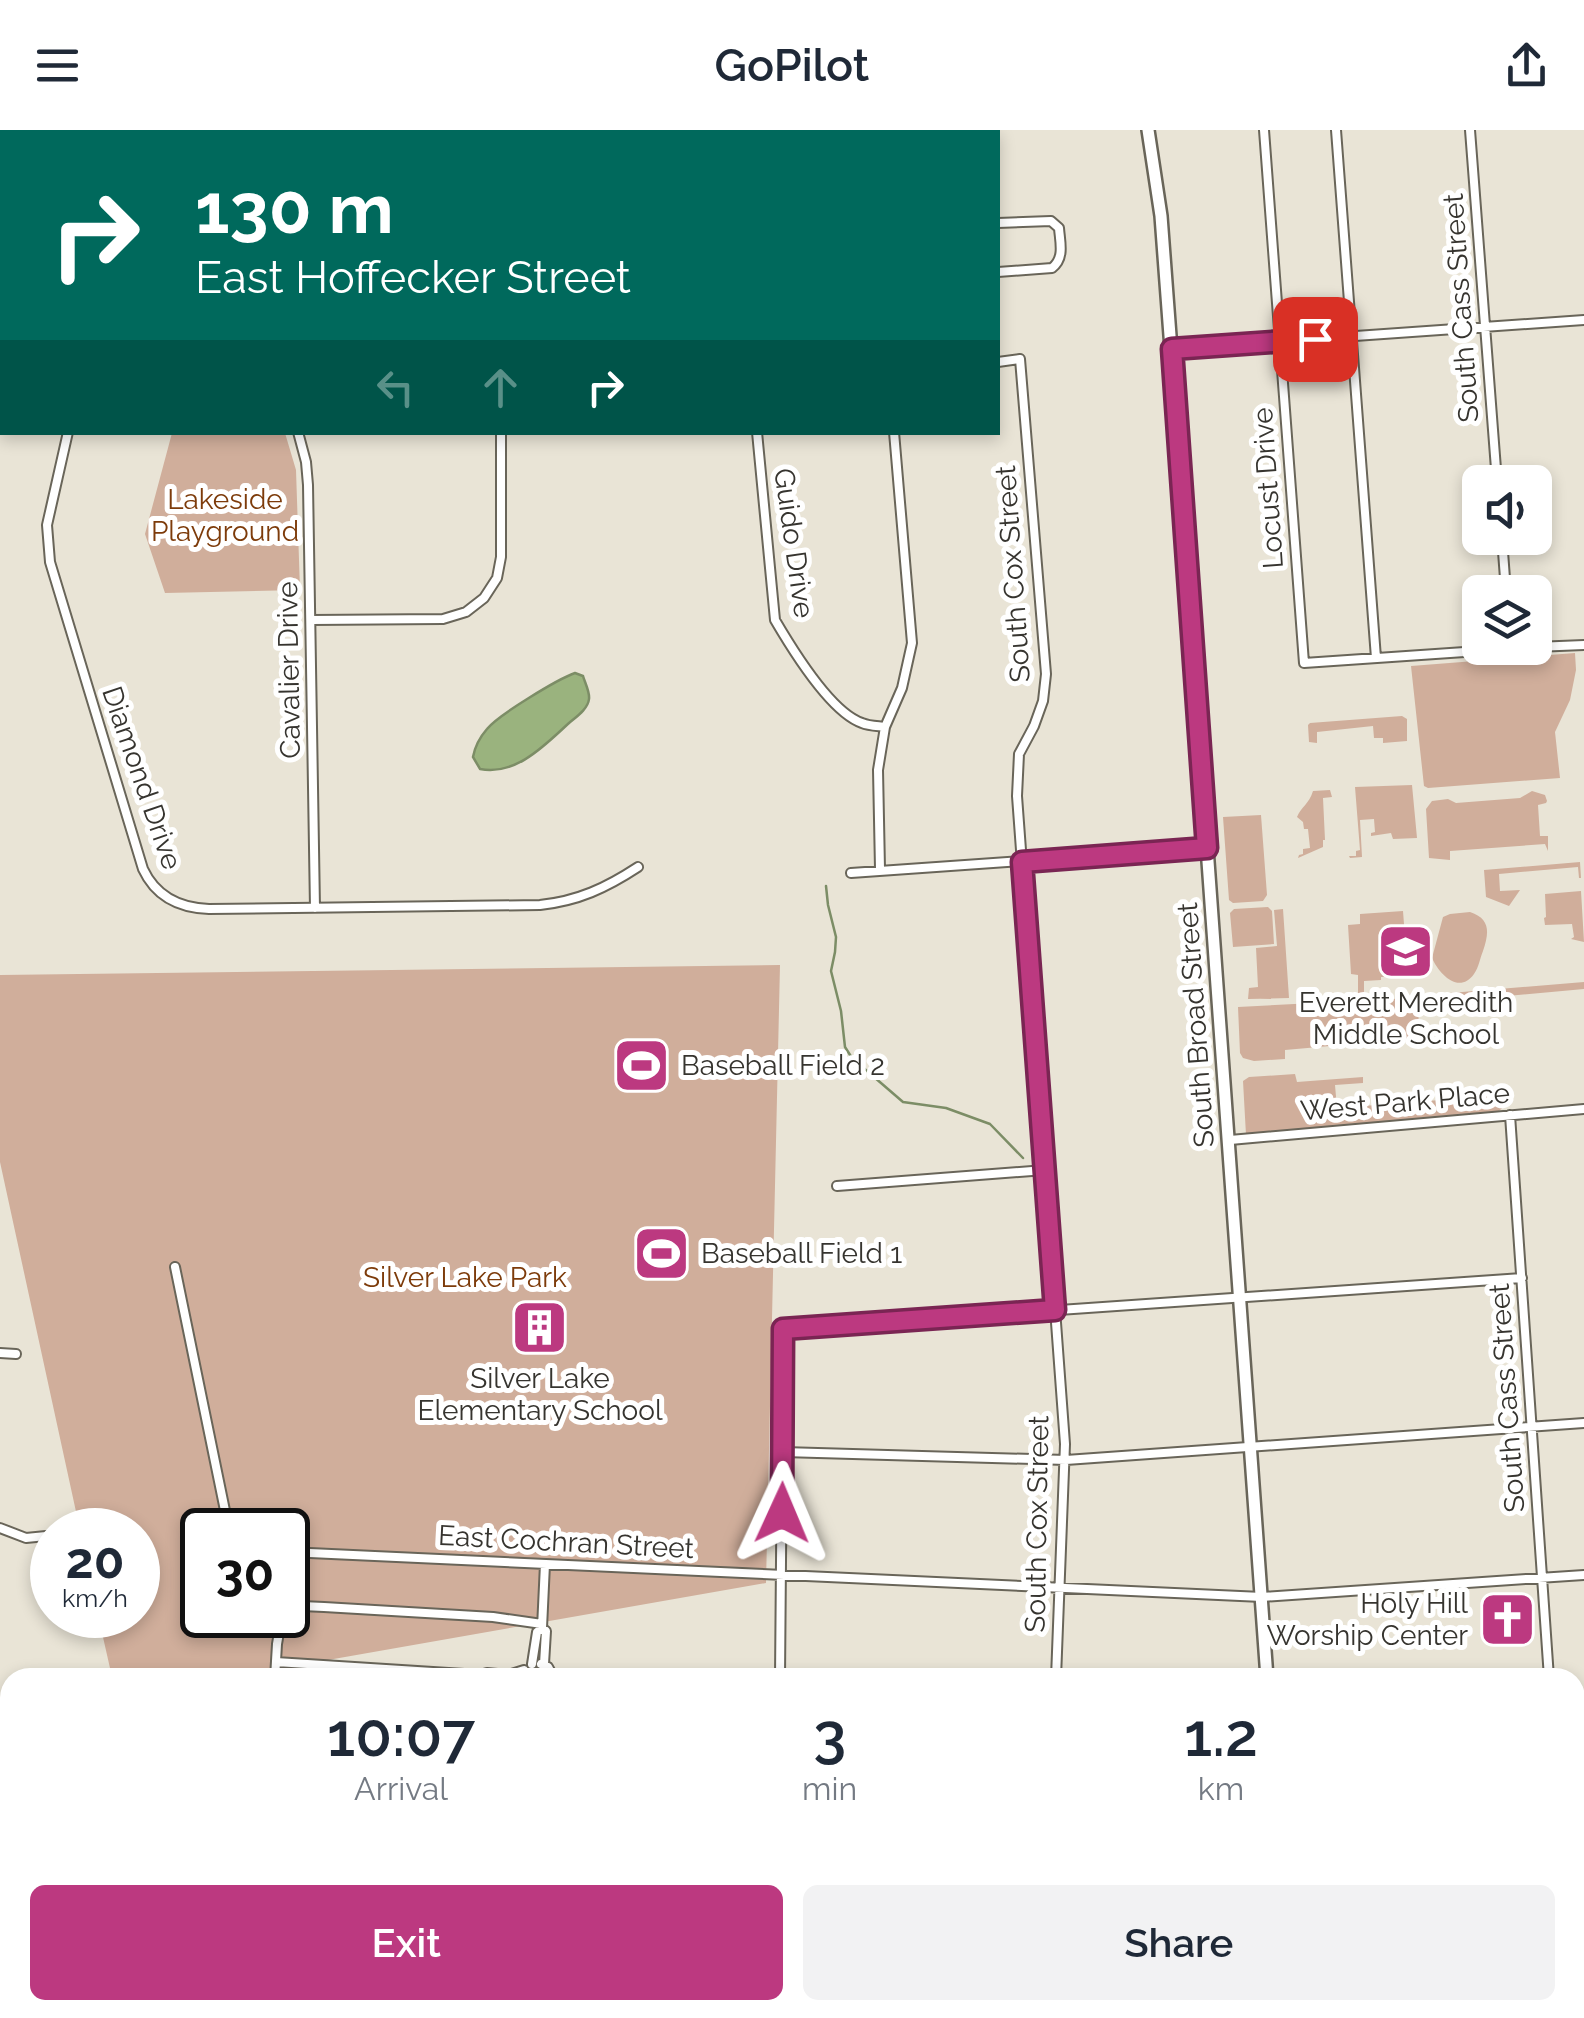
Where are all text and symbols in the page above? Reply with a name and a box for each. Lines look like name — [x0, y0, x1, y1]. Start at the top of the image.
icon: menu — [30, 38, 85, 93]
icon: share — [1499, 38, 1554, 93]
text: GoPilot — [715, 39, 869, 92]
text: 130 m — [195, 167, 394, 249]
icon: right — [30, 170, 160, 300]
street label: South Cass Street — [1436, 192, 1485, 424]
text: East Hoffecker Street — [195, 251, 631, 304]
pin — [1273, 297, 1358, 382]
icon: arrive — [1288, 312, 1343, 367]
icon: left — [368, 360, 423, 415]
icon: ahead — [473, 360, 528, 415]
icon: right — [578, 360, 633, 415]
street label: Locust Drive — [1246, 406, 1290, 570]
street label: South Cox Street — [989, 464, 1037, 684]
map controls — [1462, 465, 1552, 665]
button: sound — [1462, 465, 1552, 555]
street label: Guido Drive — [767, 466, 821, 620]
park label: Lakeside Playground — [151, 483, 299, 548]
button: layers — [1462, 575, 1552, 665]
street label: Cavalier Drive — [271, 581, 307, 759]
street label: Diamond Drive — [95, 682, 189, 874]
street label: South Broad Street — [1171, 901, 1221, 1148]
school or university icon: Everett Meredith Middle School — [1376, 921, 1436, 981]
place label: Everett Meredith Middle School — [1299, 986, 1513, 1051]
sports icon: Baseball Field 2 — [612, 1035, 672, 1095]
place label: Baseball Field 2 — [681, 1049, 885, 1082]
street label: West Park Place — [1299, 1076, 1511, 1128]
sports icon: Baseball Field 1 — [632, 1223, 692, 1283]
place label: Baseball Field 1 — [701, 1237, 902, 1270]
park label: Silver Lake Park — [363, 1261, 567, 1294]
street label: South Cass Street — [1482, 1282, 1531, 1514]
building icon: Silver Lake Elementary School — [510, 1297, 570, 1357]
place label: Silver Lake Elementary School — [417, 1362, 663, 1427]
street label: South Cox Street — [1019, 1415, 1055, 1633]
position arrow — [730, 1461, 834, 1565]
speed limit sign: 30 — [180, 1508, 310, 1638]
street label: East Cochran Street — [437, 1519, 695, 1565]
text: 20 — [66, 1531, 124, 1590]
text: km/h — [62, 1583, 128, 1613]
place label: Holy Hill Worship Center — [1266, 1587, 1468, 1652]
church icon: Holy Hill Worship Center — [1477, 1589, 1537, 1649]
text: 10:07 — [327, 1700, 475, 1770]
text: 3 — [813, 1700, 846, 1770]
text: 1.2 — [1184, 1700, 1258, 1770]
text: Arrival — [354, 1770, 448, 1807]
text: min — [802, 1770, 857, 1807]
text: km — [1198, 1770, 1244, 1807]
button: Exit — [30, 1885, 783, 2000]
button: Share — [803, 1885, 1555, 2000]

